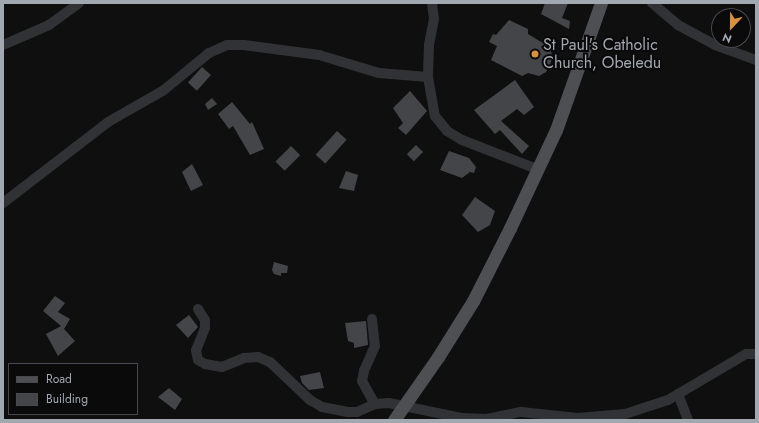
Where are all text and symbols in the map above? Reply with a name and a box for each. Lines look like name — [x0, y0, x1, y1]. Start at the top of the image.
north arrow — [711, 8, 751, 48]
text: N — [720, 29, 734, 47]
place label: St Paul's Catholic Church, Obeledu — [543, 35, 661, 73]
marker: St Paul's Catholic Church, Obeledu — [530, 49, 540, 59]
legend — [8, 363, 138, 415]
text: Road — [46, 370, 72, 388]
text: Building — [46, 390, 88, 408]

